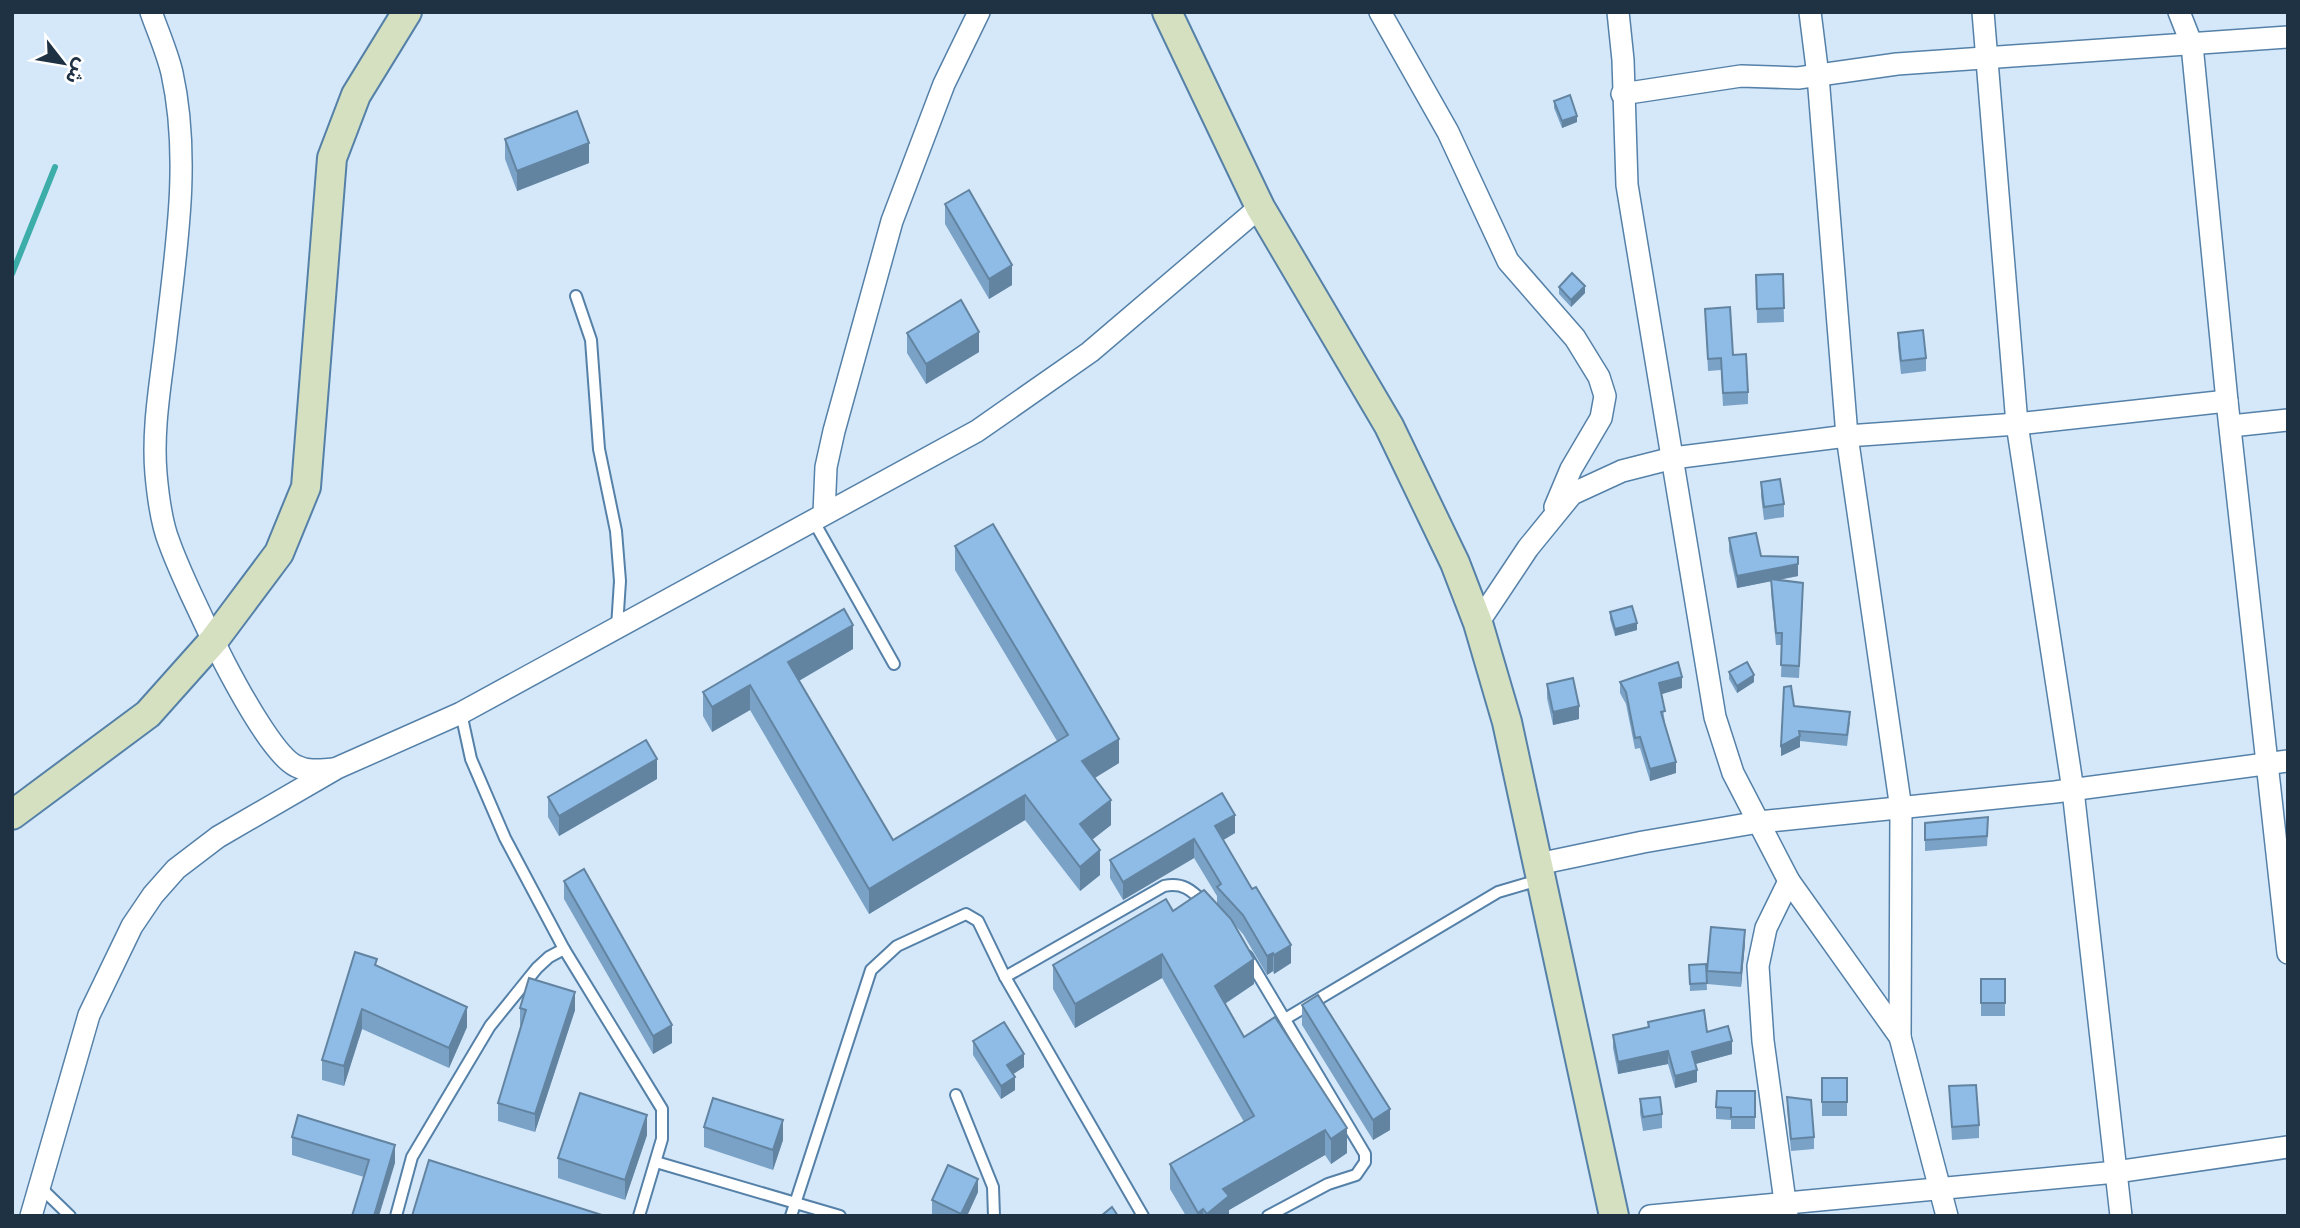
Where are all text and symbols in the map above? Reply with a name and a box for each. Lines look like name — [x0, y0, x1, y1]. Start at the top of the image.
north arrow — [28, 28, 98, 98]
text: ش — [59, 53, 95, 90]

